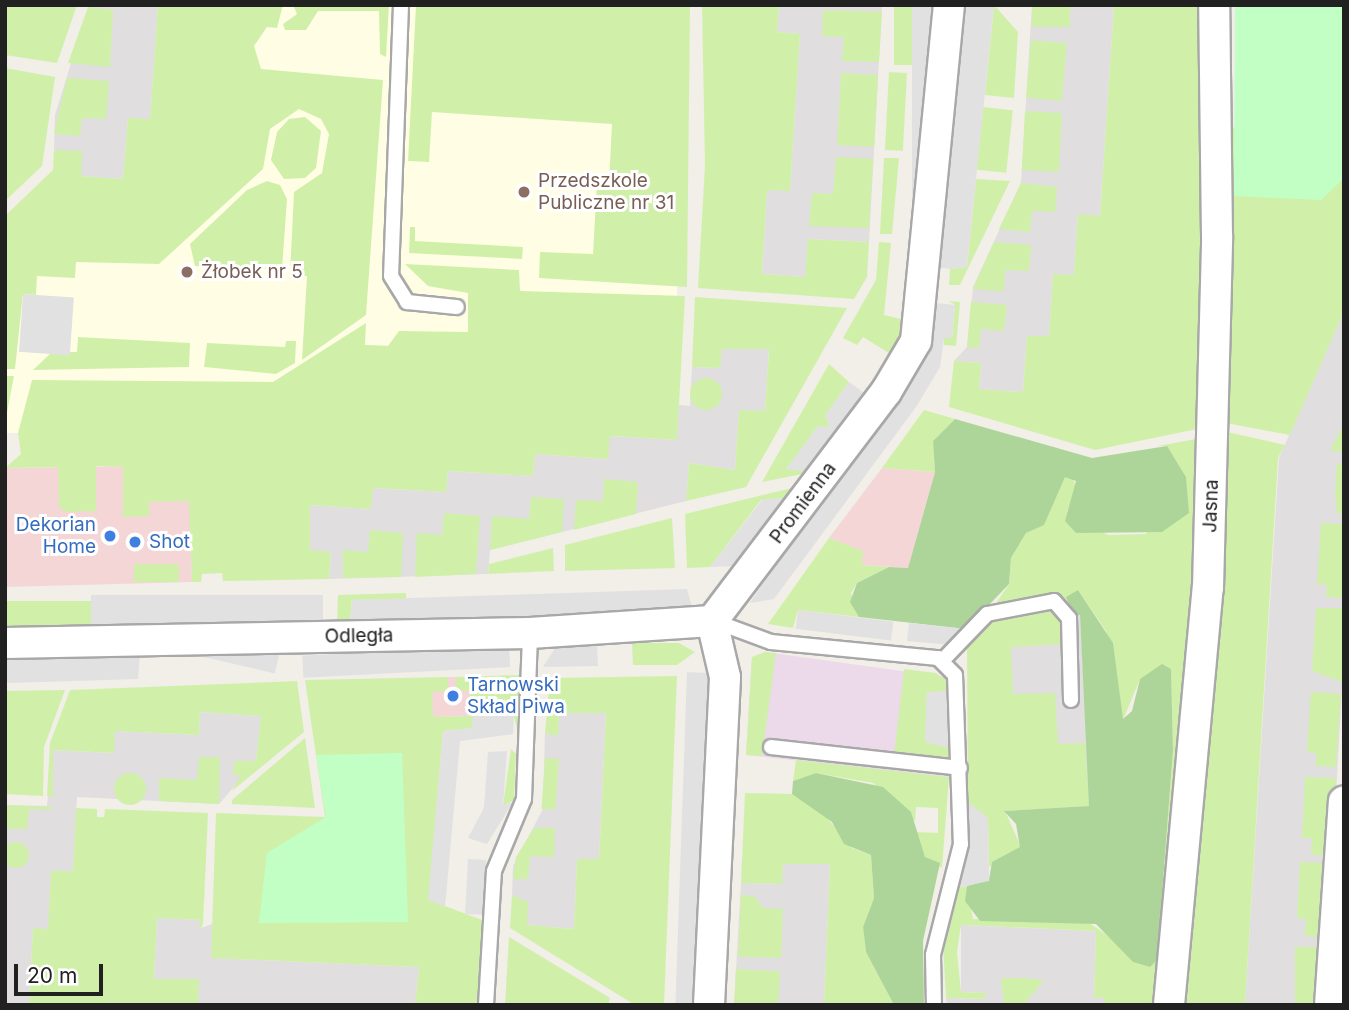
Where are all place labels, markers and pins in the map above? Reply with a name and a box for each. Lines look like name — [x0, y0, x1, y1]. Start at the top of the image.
place label: Przedszkole Publiczne nr 31 — [538, 170, 674, 214]
marker: Przedszkole Publiczne nr 31 — [516, 184, 532, 200]
place label: Żłobek nr 5 — [201, 261, 303, 283]
marker: Żłobek nr 5 — [179, 264, 195, 280]
place label: Dekorian Home — [16, 514, 96, 558]
marker: Dekorian Home — [102, 528, 118, 544]
place label: Shot — [149, 531, 190, 553]
marker: Shot — [127, 534, 143, 550]
place label: Tarnowski Skład Piwa — [467, 674, 565, 718]
marker: Tarnowski Skład Piwa — [445, 688, 461, 704]

